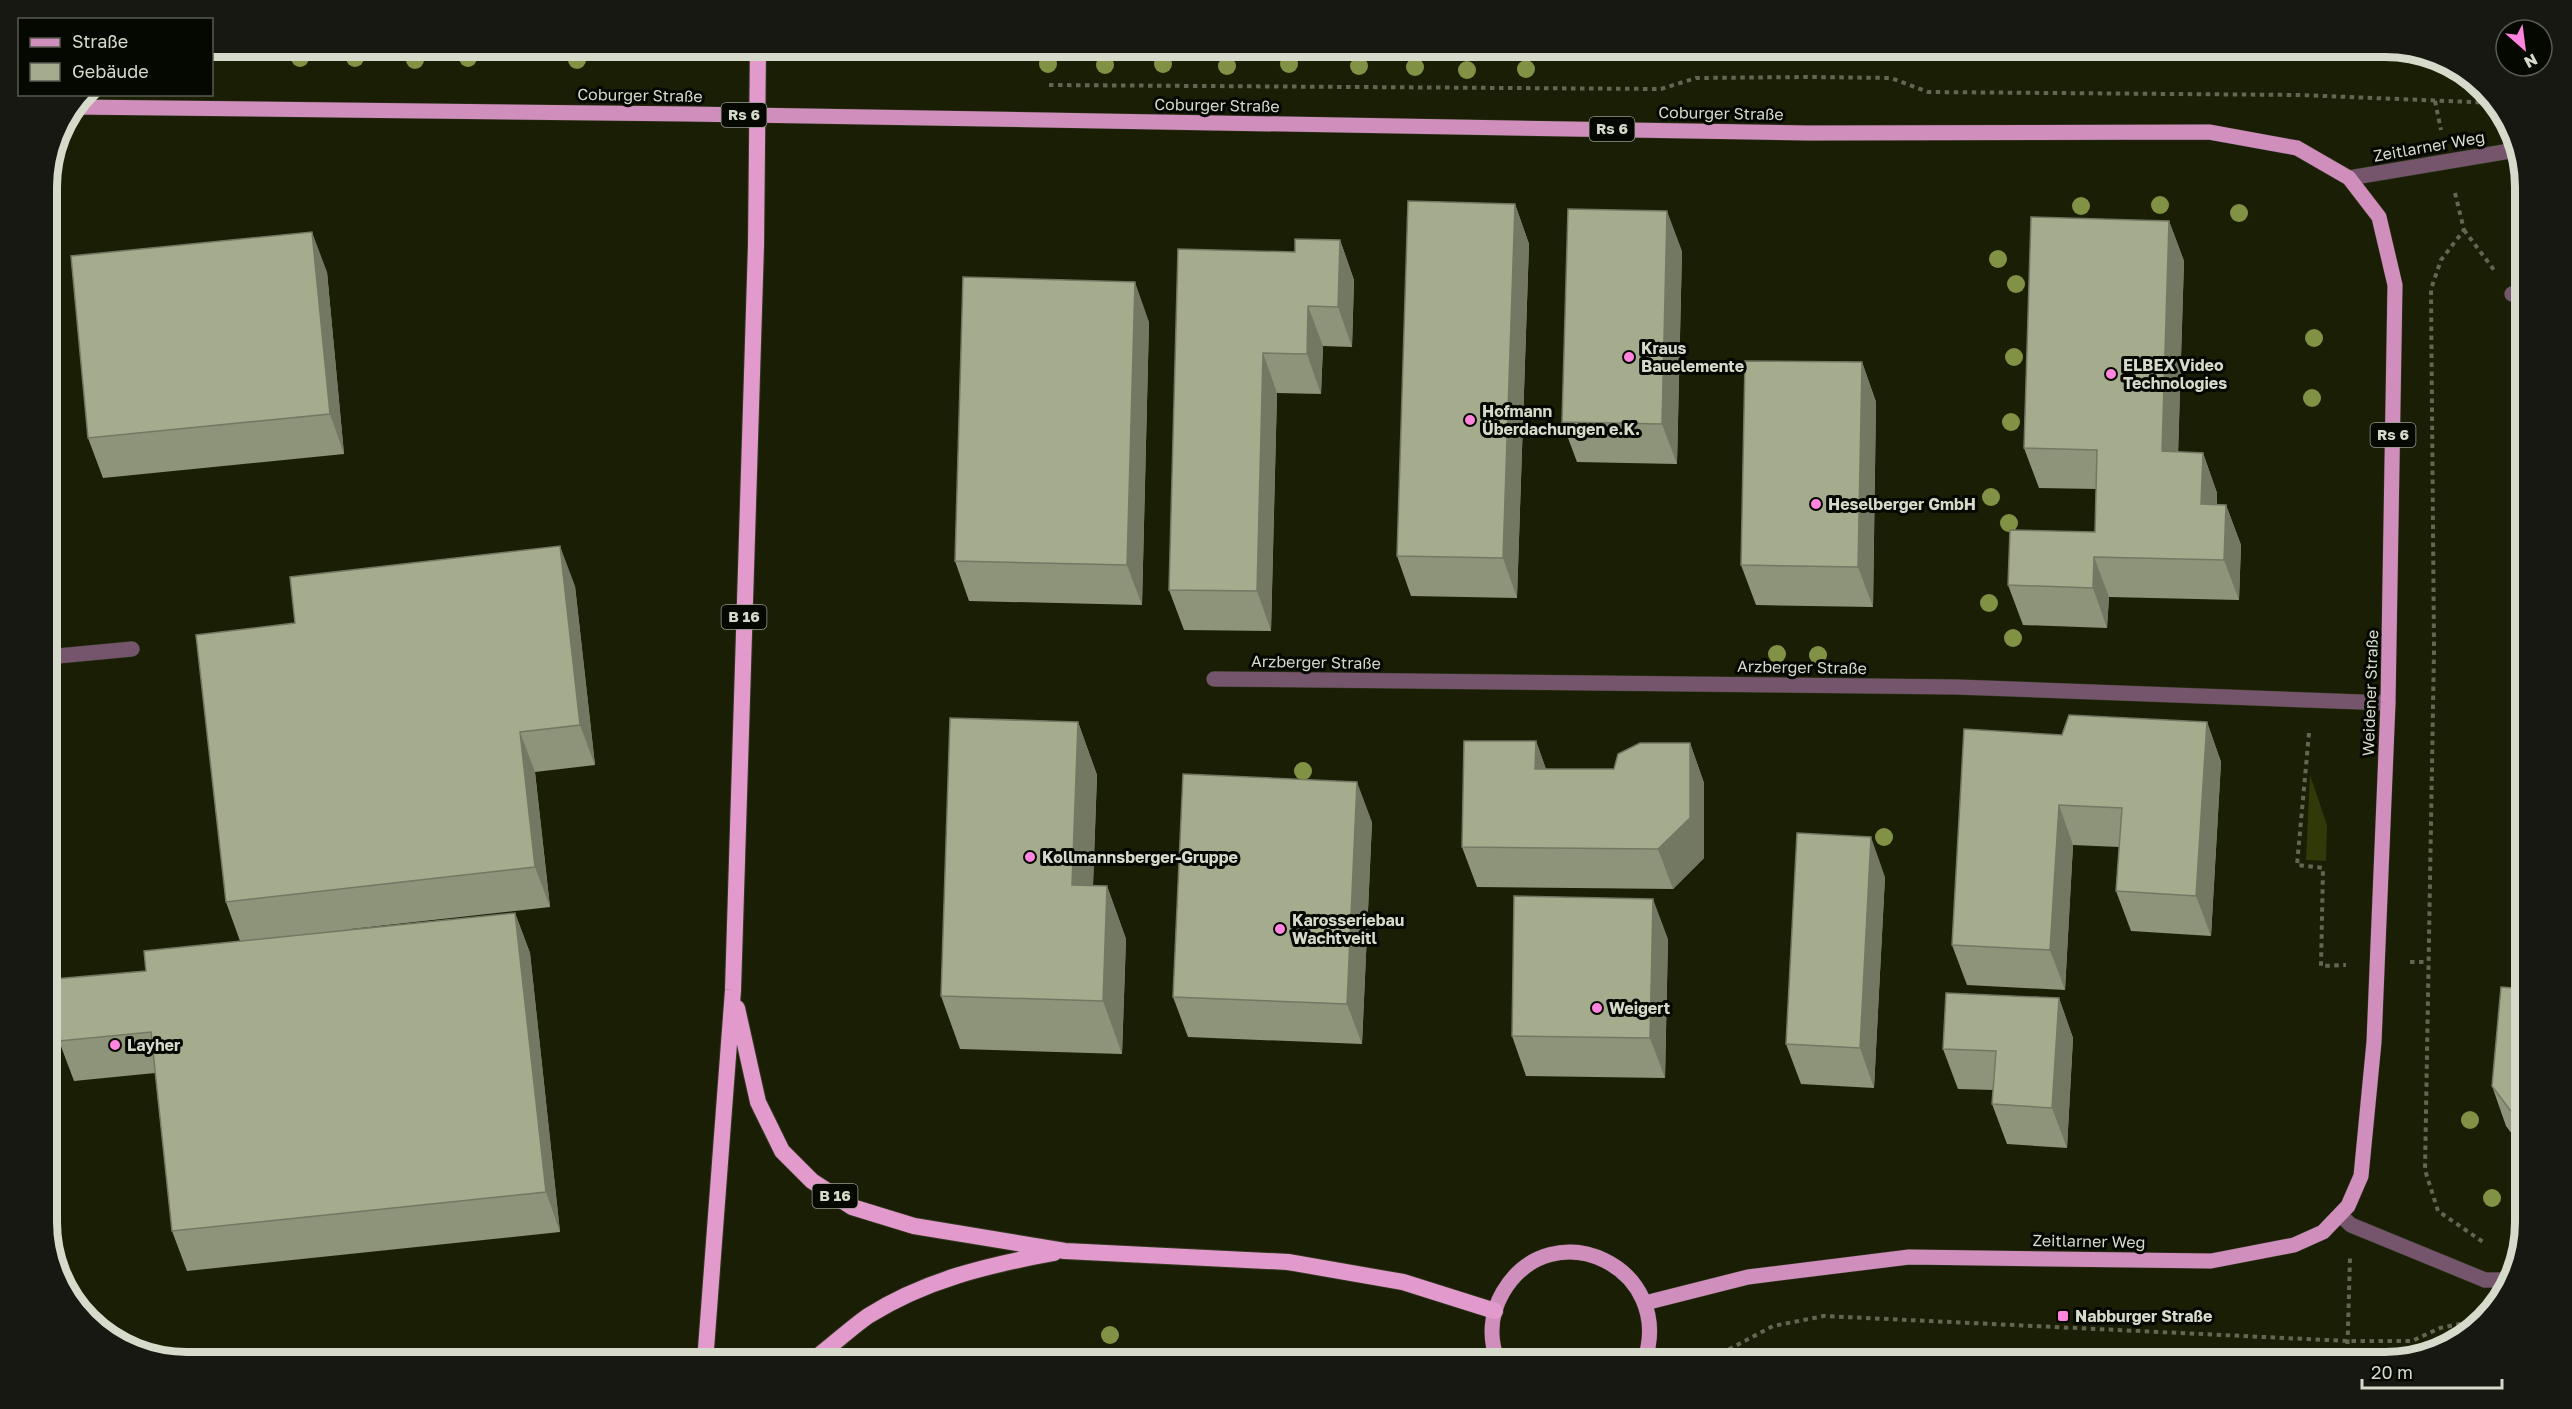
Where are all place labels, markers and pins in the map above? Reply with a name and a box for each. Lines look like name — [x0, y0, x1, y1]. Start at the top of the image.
place label: Kraus Bauelemente — [1641, 338, 1744, 376]
marker: Kraus Bauelemente — [1622, 350, 1636, 364]
place label: ELBEX Video Technologies — [2123, 355, 2227, 393]
marker: ELBEX Video Technologies — [2104, 367, 2118, 381]
place label: Hofmann Überdachungen e.K. — [1482, 401, 1640, 439]
marker: Hofmann Überdachungen e.K. — [1463, 413, 1477, 427]
place label: Heselberger GmbH — [1828, 494, 1976, 514]
marker: Heselberger GmbH — [1809, 497, 1823, 511]
place label: Kollmannsberger-Gruppe — [1042, 847, 1238, 867]
marker: Kollmannsberger-Gruppe — [1023, 850, 1037, 864]
place label: Karosseriebau Wachtveitl — [1292, 910, 1404, 948]
marker: Karosseriebau Wachtveitl — [1273, 922, 1287, 936]
place label: Weigert — [1609, 998, 1670, 1018]
marker: Weigert — [1590, 1001, 1604, 1015]
place label: Layher — [127, 1035, 180, 1055]
marker: Layher — [108, 1038, 122, 1052]
place label: Nabburger Straße — [2075, 1306, 2212, 1326]
marker: Nabburger Straße — [2056, 1309, 2070, 1323]

